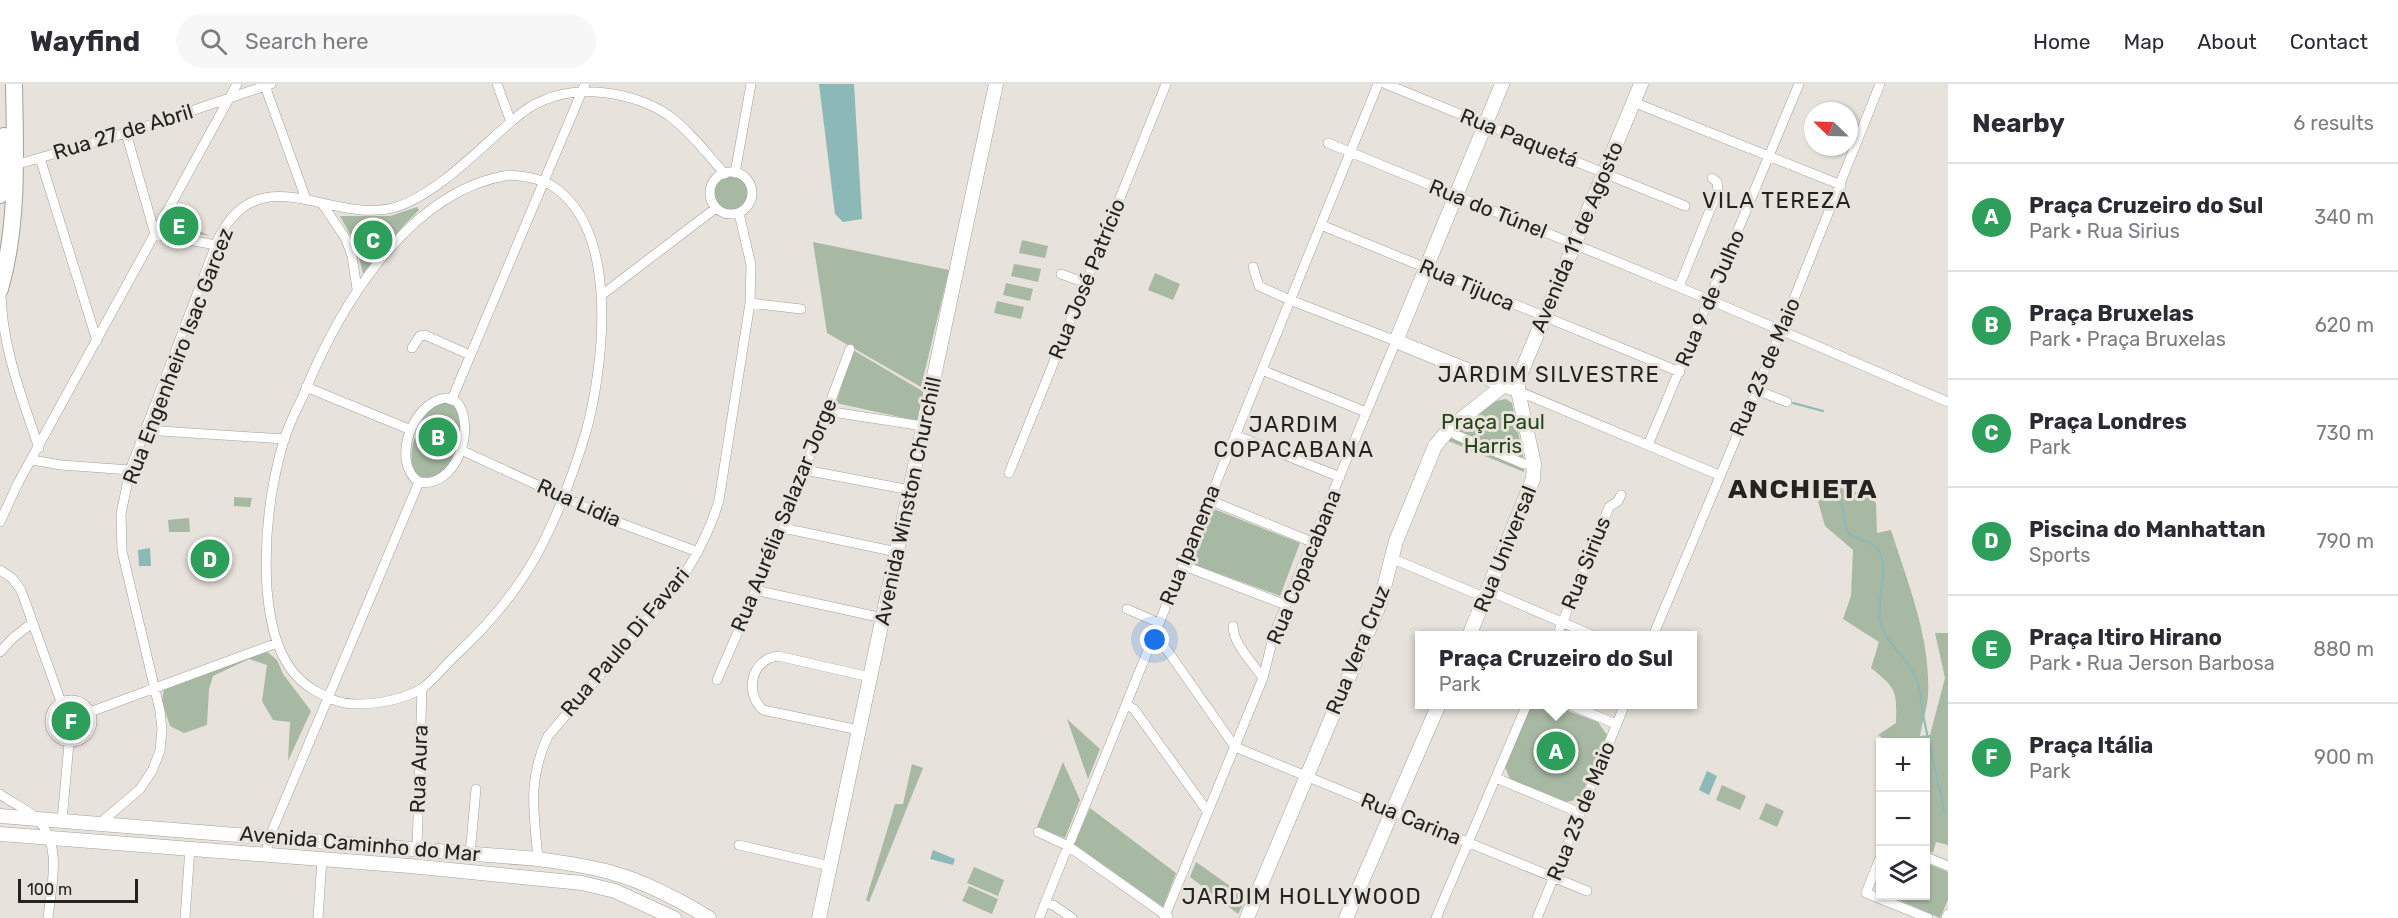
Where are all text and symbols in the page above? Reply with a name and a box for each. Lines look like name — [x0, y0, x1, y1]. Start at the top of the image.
search box — [176, 14, 596, 68]
text: Wayfind — [30, 25, 140, 58]
icon: search — [197, 25, 230, 58]
text: Search here — [245, 28, 369, 55]
text: Home — [2033, 29, 2090, 54]
text: Map — [2123, 29, 2164, 54]
text: About — [2197, 29, 2257, 54]
text: Contact — [2290, 29, 2368, 54]
street label: Rua 27 de Abril — [50, 98, 196, 165]
north arrow — [1804, 102, 1858, 156]
street label: Rua Paquetá — [1457, 103, 1582, 172]
text: Nearby — [1972, 108, 2065, 139]
text: 6 results — [2293, 111, 2374, 135]
street label: Avenida 11 de Agosto — [1525, 138, 1628, 336]
street label: Rua do Túnel — [1426, 174, 1551, 244]
district label: VILA TEREZA — [1702, 187, 1852, 214]
text: Praça Cruzeiro do Sul — [2029, 192, 2263, 219]
street label: Rua José Patrício — [1043, 195, 1130, 363]
pin: E — [160, 204, 198, 248]
text: A — [1984, 205, 1999, 229]
text: 340 m — [2314, 205, 2374, 229]
pin: C — [354, 218, 392, 262]
text: Park · Rua Sirius — [2029, 219, 2180, 243]
street label: Rua Engenheiro Isac Garcez — [117, 224, 239, 488]
street label: Rua 9 de Julho — [1670, 226, 1750, 370]
street label: Rua Tijuca — [1416, 253, 1519, 316]
street label: Rua 23 de Maio — [1724, 294, 1805, 440]
text: Praça Bruxelas — [2029, 300, 2194, 327]
text: B — [1984, 313, 1999, 337]
text: 620 m — [2315, 313, 2374, 337]
text: Park · Praça Bruxelas — [2029, 327, 2226, 351]
district label: JARDIM SILVESTRE — [1438, 361, 1660, 388]
street label: Avenida Winston Churchill — [869, 374, 946, 627]
street label: Rua Aurélia Salazar Jorge — [725, 395, 842, 635]
text: Praça Londres — [2029, 408, 2187, 435]
park label: Praça Paul Harris — [1441, 409, 1545, 458]
district label: JARDIM COPACABANA — [1214, 411, 1374, 463]
pin: B — [418, 414, 458, 460]
text: C — [1984, 421, 1999, 445]
text: 730 m — [2316, 421, 2374, 445]
text: Park — [2029, 435, 2071, 459]
street label: Rua Lidia — [533, 473, 625, 532]
district label: ANCHIETA — [1728, 473, 1878, 505]
street label: Rua Ipanema — [1154, 481, 1225, 609]
street label: Rua Universal — [1468, 482, 1541, 616]
street label: Rua Copacabana — [1261, 486, 1346, 648]
street label: Rua Sirius — [1556, 513, 1615, 613]
text: Piscina do Manhattan — [2029, 516, 2266, 543]
text: D — [1984, 529, 1999, 553]
text: 790 m — [2317, 529, 2374, 553]
pin: D — [190, 536, 230, 582]
text: Sports — [2029, 543, 2090, 567]
street label: Rua Paulo Di Favari — [555, 562, 694, 721]
street label: Rua Vera Cruz — [1320, 582, 1395, 718]
text: Praça Itiro Hirano — [2029, 624, 2222, 651]
your location — [1140, 625, 1169, 654]
popup — [1415, 631, 1697, 709]
text: E — [1985, 637, 1998, 661]
text: 880 m — [2313, 637, 2374, 661]
text: Praça Cruzeiro do Sul — [1439, 645, 1673, 672]
text: Park · Rua Jerson Barbosa — [2029, 651, 2275, 675]
text: Park — [1439, 672, 1480, 696]
pin: F — [52, 698, 90, 744]
street label: Rua Aura — [404, 724, 433, 814]
pin: A — [1536, 728, 1576, 774]
text: Praça Itália — [2029, 732, 2153, 759]
street label: Rua 23 de Maio — [1541, 738, 1620, 884]
map controls — [1876, 738, 1930, 900]
button: + — [1876, 738, 1930, 792]
text: F — [1985, 745, 1998, 769]
text: 900 m — [2314, 745, 2374, 769]
text: Park — [2029, 759, 2071, 783]
street label: Rua Carina — [1357, 787, 1465, 850]
button: − — [1876, 792, 1930, 846]
street label: Avenida Caminho do Mar — [239, 821, 481, 866]
button: layers — [1876, 846, 1930, 900]
scale bar — [18, 876, 138, 904]
text: 100 m — [27, 880, 72, 899]
district label: JARDIM HOLLYWOOD — [1182, 883, 1422, 910]

